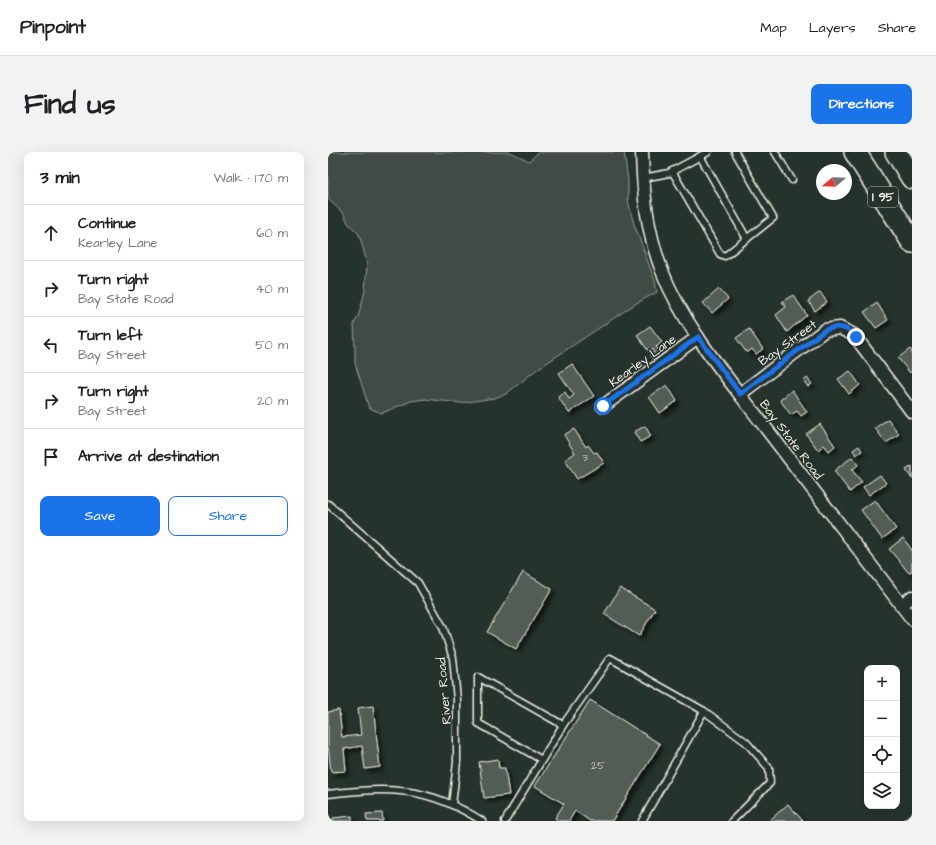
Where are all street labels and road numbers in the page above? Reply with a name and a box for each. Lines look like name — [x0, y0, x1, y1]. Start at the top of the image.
road number: I 95 — [868, 187, 898, 207]
street label: Bay Street — [755, 315, 822, 371]
street label: Kearley Lane — [605, 330, 681, 392]
street label: Bay State Road — [754, 396, 827, 484]
street label: River Road — [432, 656, 456, 725]

